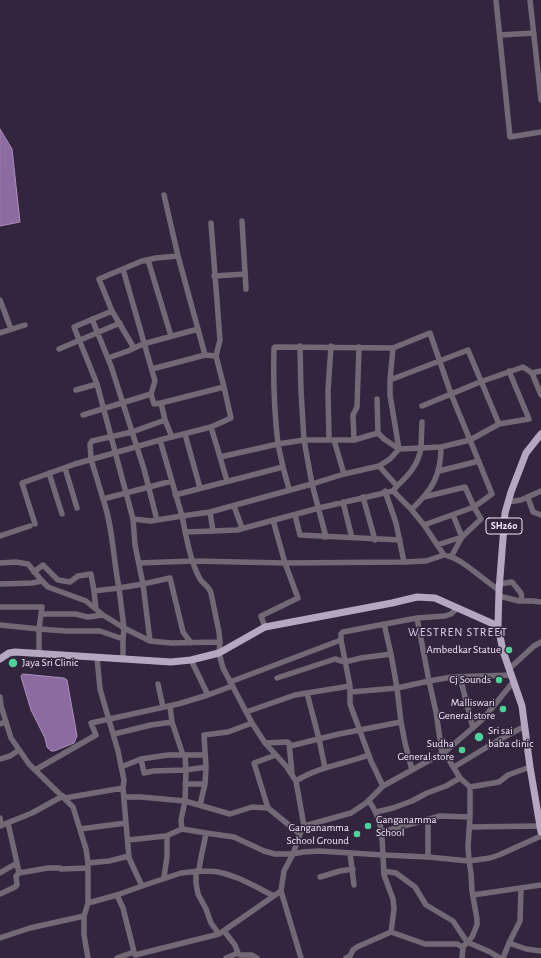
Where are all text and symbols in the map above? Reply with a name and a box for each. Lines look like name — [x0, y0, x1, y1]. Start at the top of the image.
road number: SH260 — [486, 518, 522, 534]
district label: WESTREN STREET — [408, 625, 508, 639]
place label: Ambedkar Statue — [426, 643, 501, 657]
marker: Ambedkar Statue — [504, 645, 514, 655]
place label: Jaya Sri Clinic — [22, 656, 78, 670]
marker: Jaya Sri Clinic — [7, 657, 19, 669]
place label: Cj Sounds — [449, 673, 491, 687]
marker: Cj Sounds — [494, 675, 504, 685]
place label: Malliswari General store — [438, 696, 495, 722]
marker: Malliswari General store — [498, 704, 508, 714]
place label: Sri sai baba clinic — [488, 724, 533, 750]
marker: Sri sai baba clinic — [473, 731, 485, 743]
place label: Sudha General store — [397, 737, 454, 763]
marker: Sudha General store — [457, 745, 467, 755]
place label: Ganganamma School — [376, 813, 437, 839]
place label: Ganganamma School Ground — [287, 821, 349, 847]
marker: Ganganamma School — [363, 821, 373, 831]
marker: Ganganamma School Ground — [352, 829, 362, 839]

